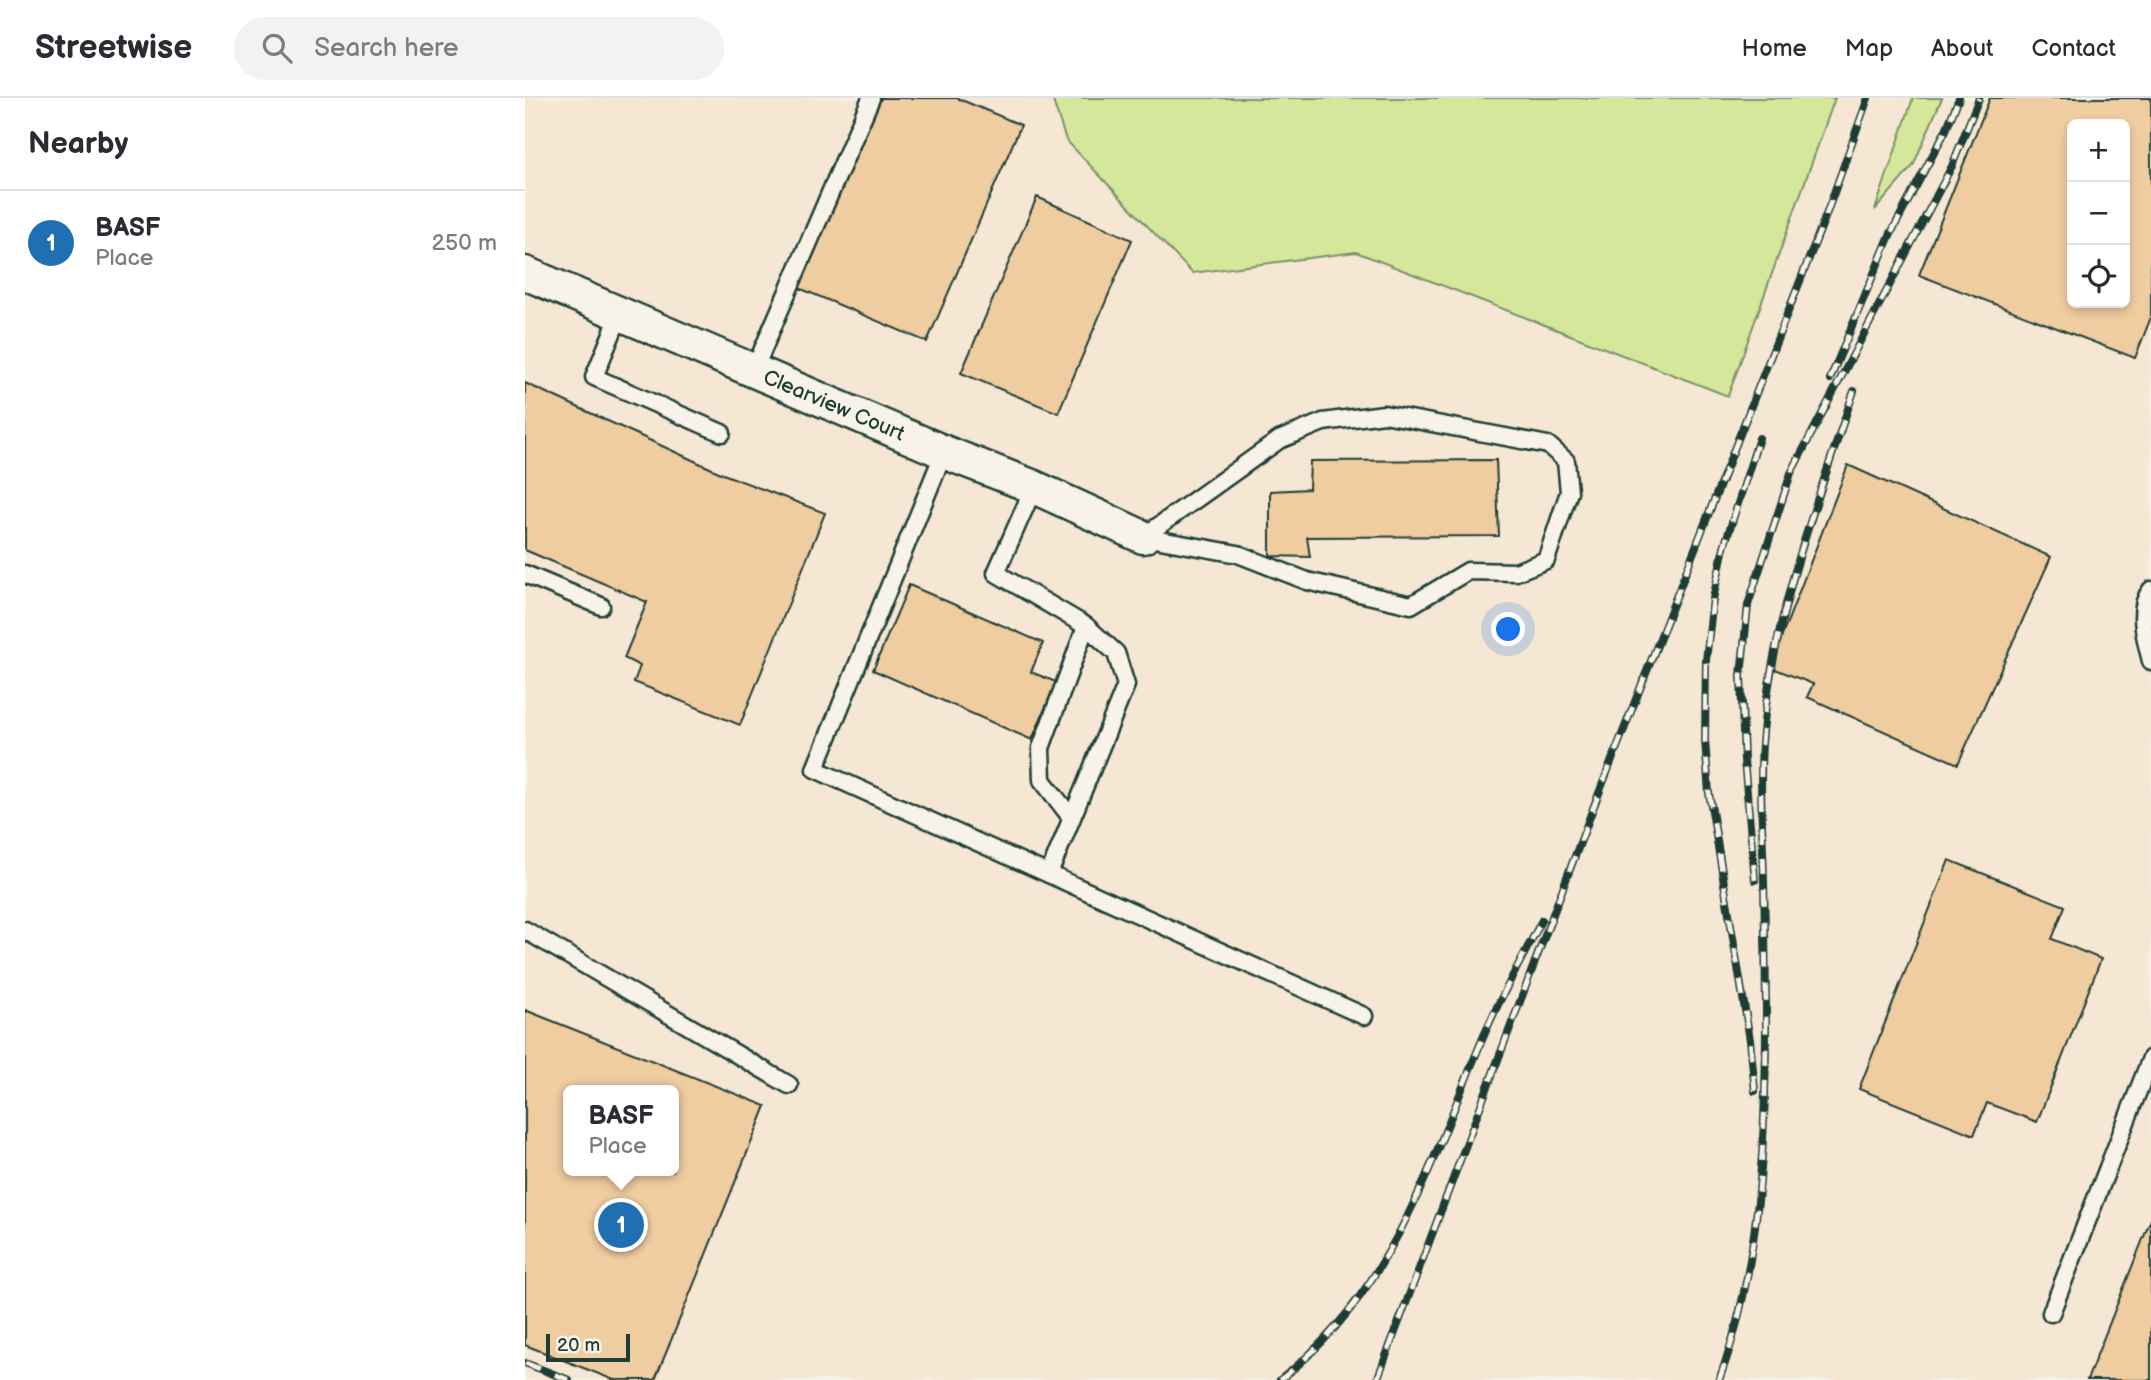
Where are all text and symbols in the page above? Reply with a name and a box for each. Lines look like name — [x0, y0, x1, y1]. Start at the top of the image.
search box — [234, 17, 724, 80]
text: Streetwise — [35, 28, 192, 68]
icon: search — [258, 29, 296, 67]
text: Search here — [314, 33, 458, 64]
text: Home — [1742, 34, 1807, 63]
text: Map — [1845, 34, 1893, 63]
text: About — [1931, 34, 1993, 63]
text: Contact — [2031, 34, 2116, 63]
map controls — [2067, 119, 2130, 308]
button: + — [2067, 119, 2130, 182]
text: Nearby — [28, 126, 128, 162]
button: − — [2067, 182, 2130, 245]
text: BASF — [95, 213, 161, 244]
text: 1 — [46, 229, 56, 257]
text: 250 m — [431, 229, 497, 257]
text: Place — [95, 244, 153, 272]
button: locate — [2067, 245, 2130, 308]
street label: Clearview Court — [759, 364, 909, 447]
your location — [1491, 612, 1525, 646]
popup — [563, 1085, 679, 1176]
text: BASF — [588, 1101, 654, 1132]
text: Place — [588, 1132, 647, 1160]
pin: 1 — [598, 1199, 644, 1251]
scale bar — [546, 1331, 630, 1363]
text: 20 m — [557, 1334, 600, 1357]

